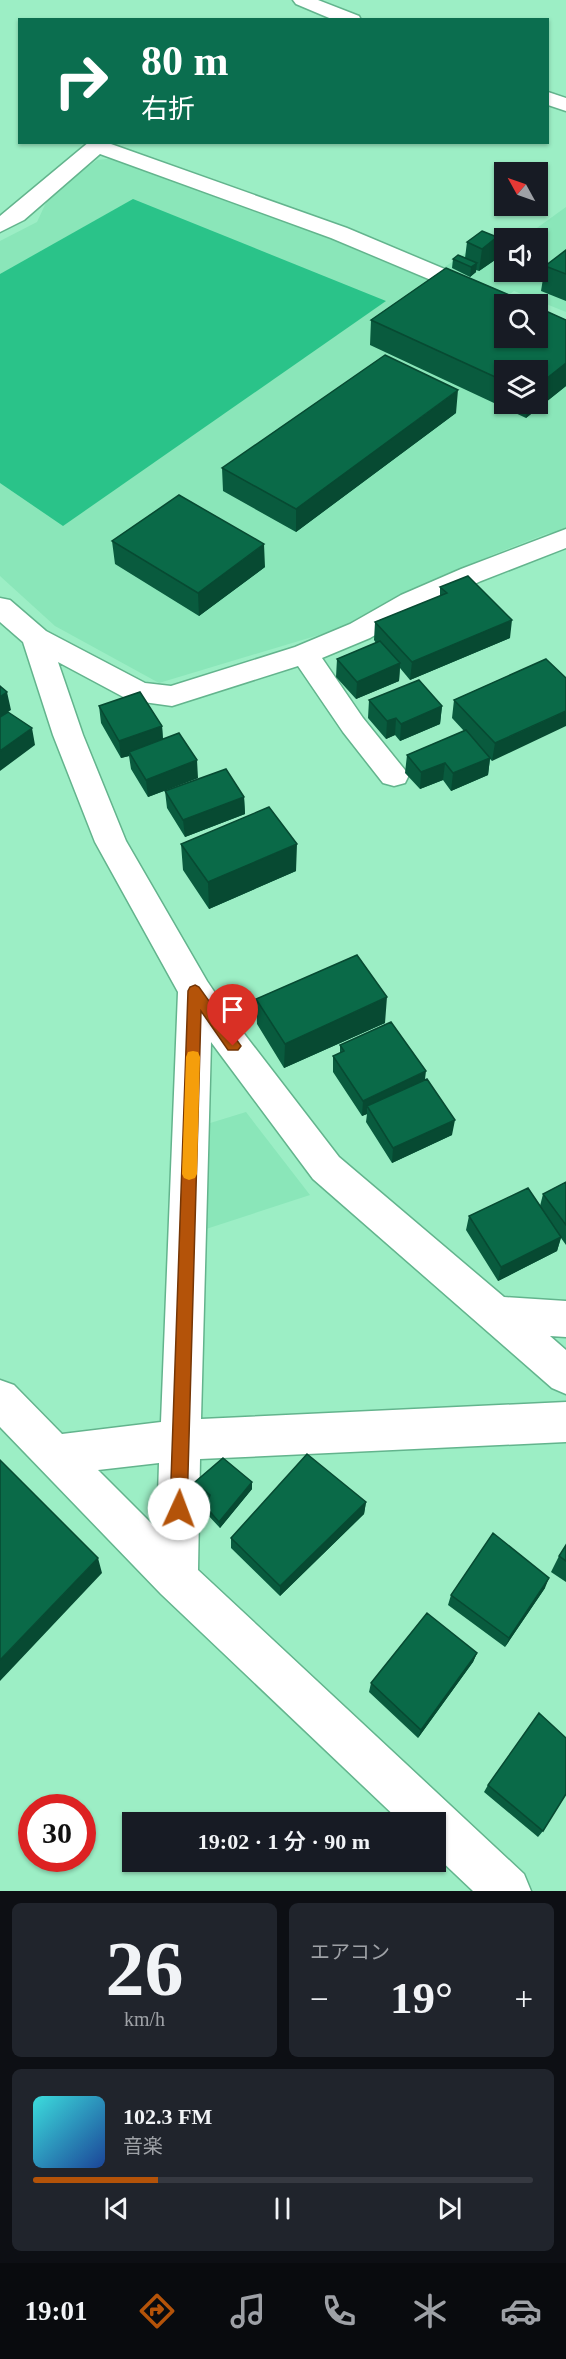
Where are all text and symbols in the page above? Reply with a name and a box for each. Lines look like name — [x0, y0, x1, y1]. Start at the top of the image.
text: 80 m — [141, 38, 229, 84]
icon: right — [42, 42, 120, 120]
text: 右折 — [141, 94, 195, 124]
north arrow — [494, 162, 548, 216]
map controls — [494, 162, 548, 414]
button: sound — [494, 228, 548, 282]
button: search — [494, 294, 548, 348]
button: layers — [494, 360, 548, 414]
pin — [207, 984, 258, 1046]
icon: arrive — [216, 993, 249, 1026]
position arrow — [147, 1477, 211, 1541]
speed limit sign: 30 — [18, 1794, 96, 1872]
text: 19:02 · 1 分 · 90 m — [198, 1829, 370, 1854]
text: 26 — [106, 1925, 184, 2012]
text: エアコン — [310, 1941, 390, 1963]
text: 19° — [390, 1973, 453, 2023]
text: − — [310, 1981, 329, 2017]
text: + — [514, 1981, 533, 2017]
text: km/h — [124, 2008, 165, 2030]
text: 102.3 FM — [123, 2104, 212, 2129]
text: 音楽 — [123, 2135, 163, 2157]
icon: previous — [100, 2192, 133, 2225]
icon: pause — [266, 2192, 299, 2225]
icon: next — [433, 2192, 466, 2225]
icon: directions — [136, 2290, 178, 2332]
icon: music — [227, 2290, 269, 2332]
icon: phone — [318, 2290, 360, 2332]
icon: climate — [409, 2290, 451, 2332]
icon: car — [500, 2290, 542, 2332]
text: 19:01 — [24, 2296, 87, 2326]

